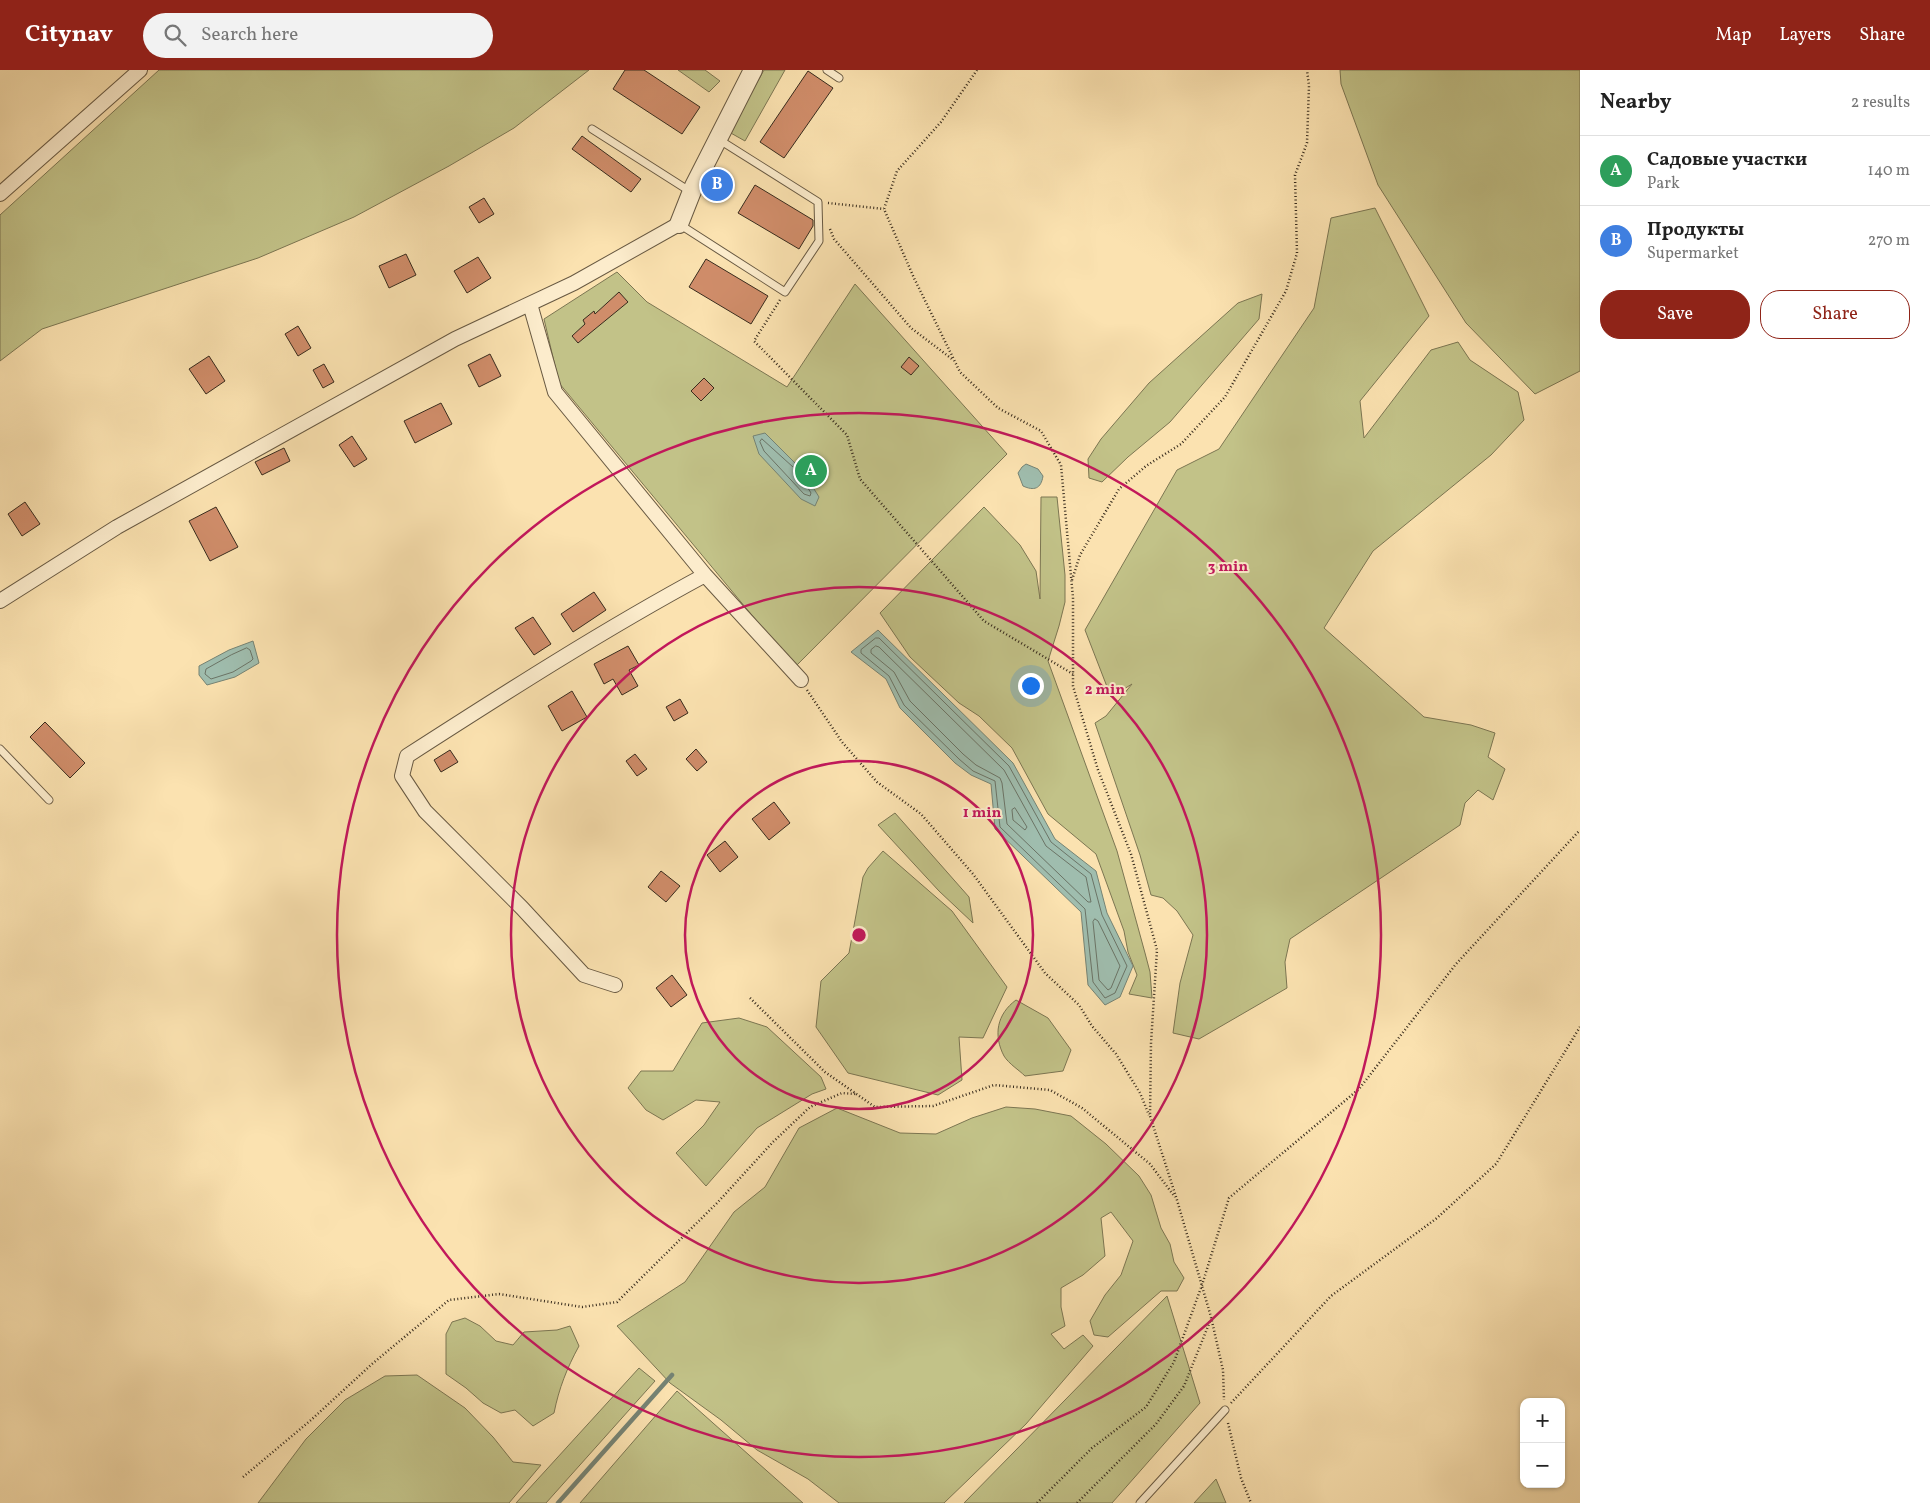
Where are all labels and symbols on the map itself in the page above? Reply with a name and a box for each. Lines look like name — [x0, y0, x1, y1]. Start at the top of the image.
pin: B — [701, 166, 733, 204]
pin: A — [795, 452, 827, 490]
text: 3 min — [1208, 557, 1248, 578]
your location — [1018, 673, 1044, 699]
text: 2 min — [1085, 680, 1125, 701]
text: 1 min — [963, 803, 1001, 824]
centre of rings — [850, 926, 868, 944]

